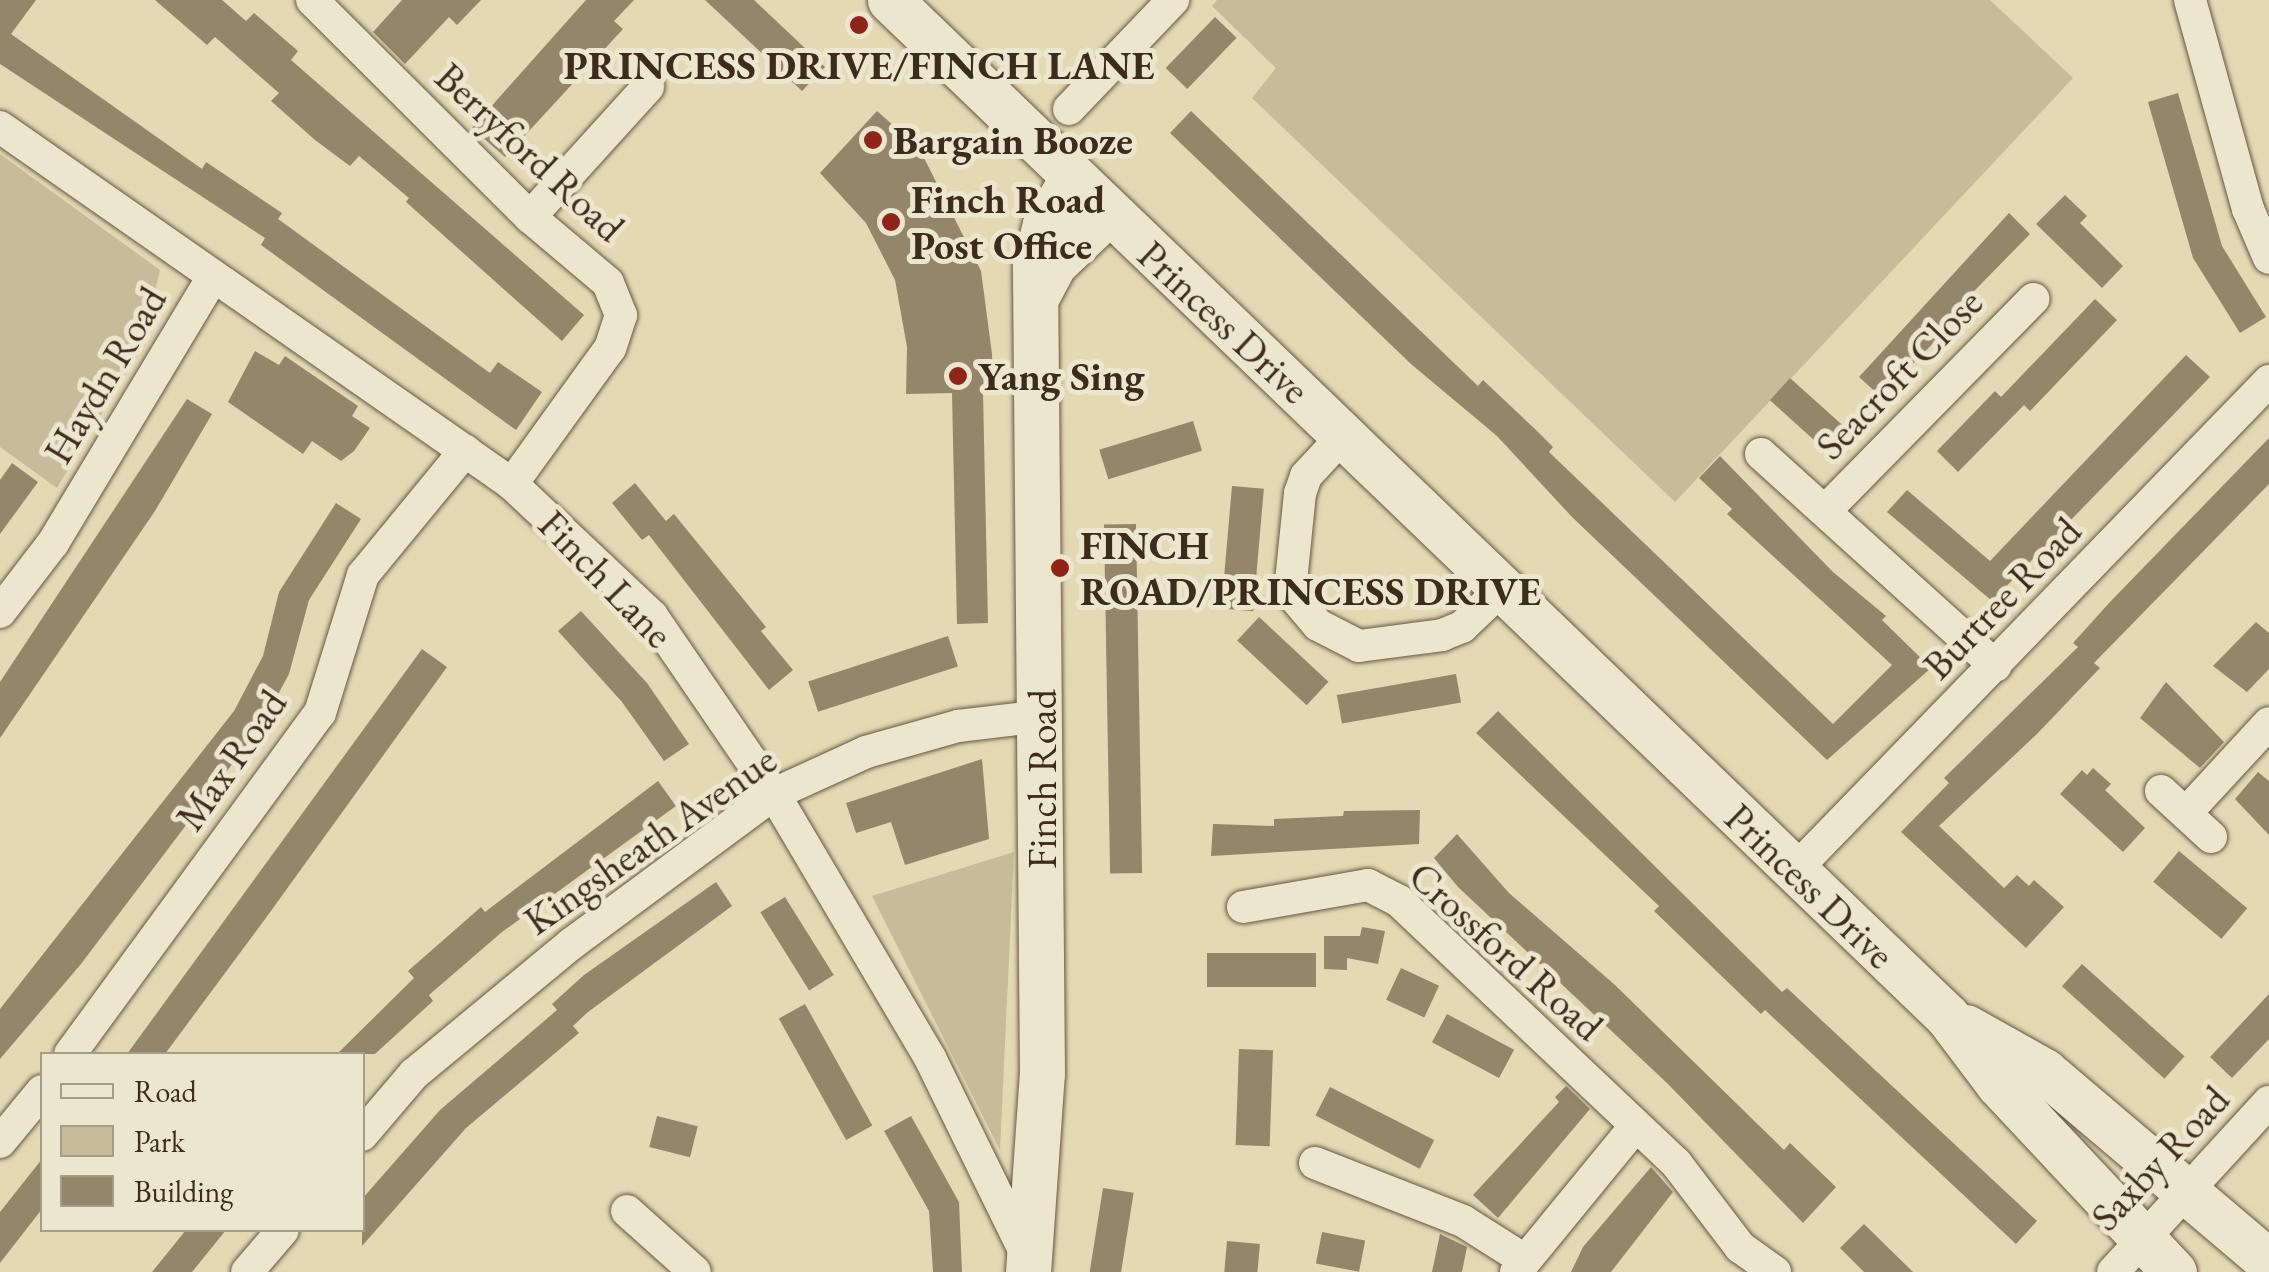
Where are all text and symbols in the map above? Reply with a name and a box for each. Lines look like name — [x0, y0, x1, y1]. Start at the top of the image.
marker: PRINCESS DRIVE/FINCH LANE — [848, 14, 870, 36]
place label: PRINCESS DRIVE/FINCH LANE — [564, 41, 1154, 89]
street label: Berryford Road — [426, 53, 634, 251]
place label: Bargain Booze — [893, 116, 1133, 164]
marker: Bargain Booze — [862, 129, 884, 151]
place label: Finch Road Post Office — [911, 175, 1105, 269]
marker: Finch Road Post Office — [880, 211, 902, 233]
street label: Princess Drive — [1128, 231, 1320, 413]
street label: Haydn Road — [34, 278, 176, 472]
street label: Seacroft Close — [1806, 279, 1992, 469]
place label: Yang Sing — [978, 352, 1144, 400]
marker: Yang Sing — [947, 365, 969, 387]
street label: Finch Lane — [529, 500, 683, 658]
street label: Burtree Road — [1913, 507, 2091, 689]
place label: FINCH ROAD/PRINCESS DRIVE — [1080, 521, 1541, 615]
marker: FINCH ROAD/PRINCESS DRIVE — [1049, 557, 1071, 579]
street label: Max Road — [165, 681, 297, 839]
street label: Finch Road — [1018, 689, 1066, 869]
street label: Kingsheath Avenue — [515, 735, 785, 945]
street label: Princess Drive — [1715, 793, 1905, 979]
street label: Crossford Road — [1399, 851, 1613, 1051]
legend — [40, 1052, 365, 1232]
text: Road — [134, 1072, 197, 1111]
street label: Saxby Road — [2081, 1076, 2239, 1240]
text: Park — [134, 1122, 185, 1161]
text: Building — [134, 1172, 233, 1211]

